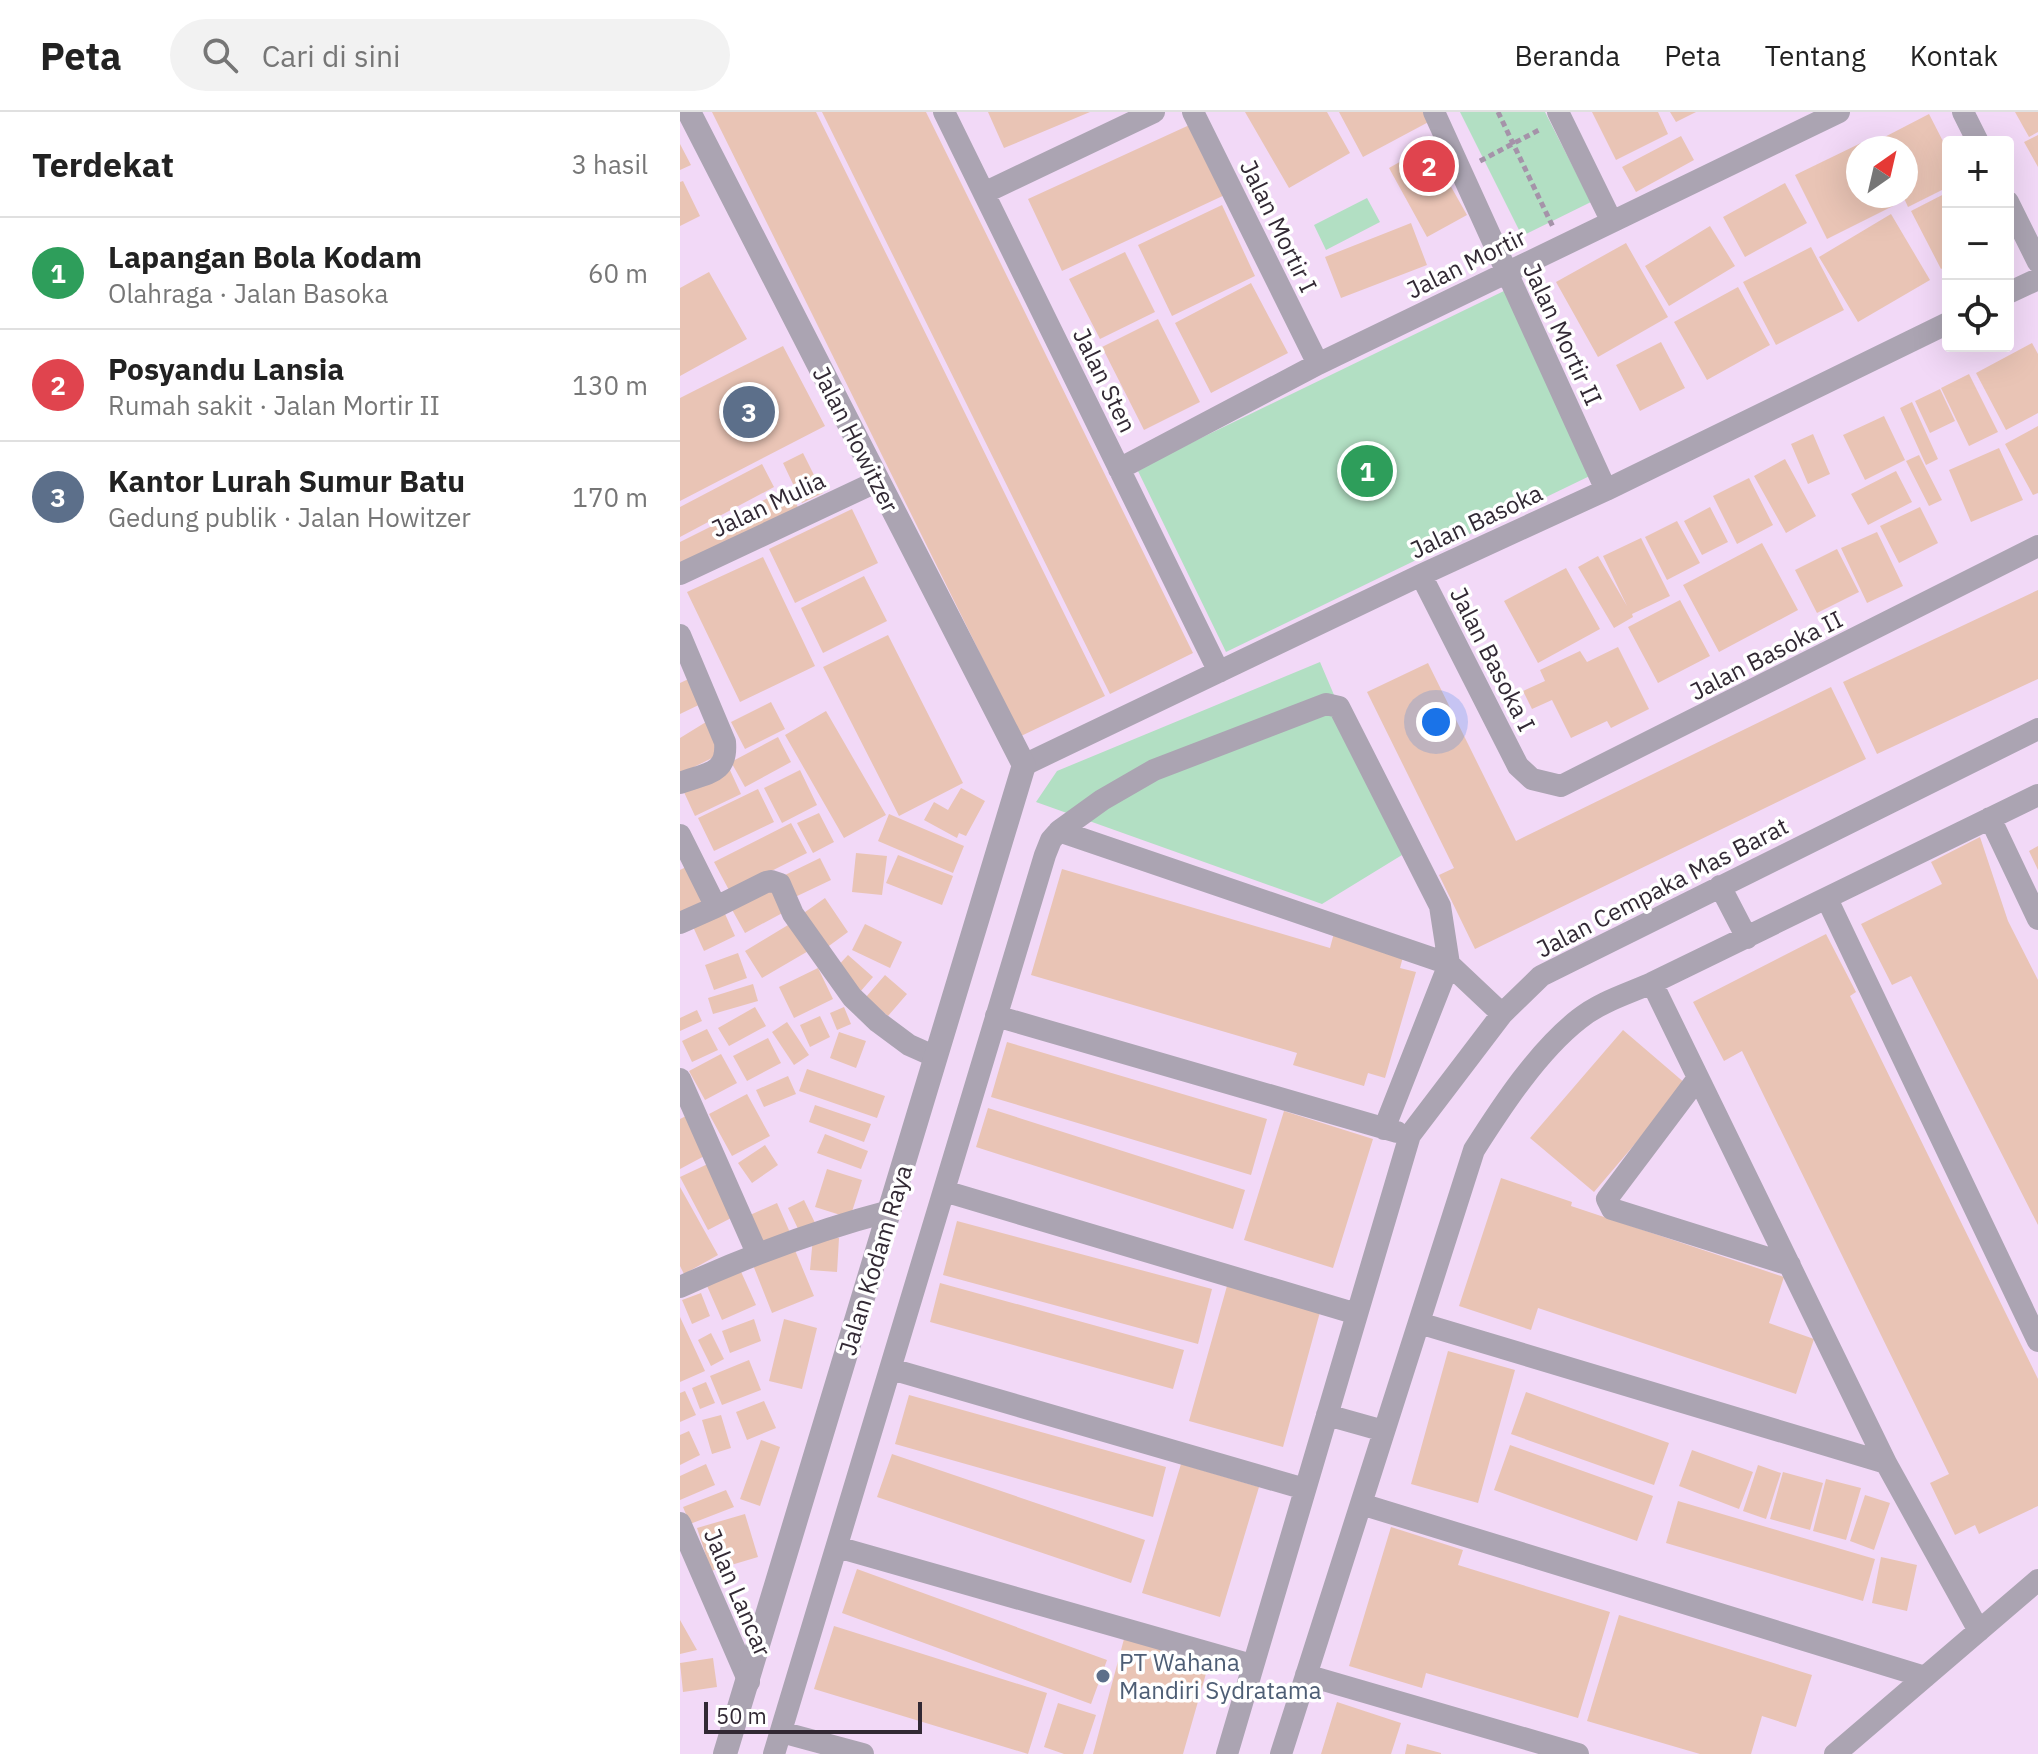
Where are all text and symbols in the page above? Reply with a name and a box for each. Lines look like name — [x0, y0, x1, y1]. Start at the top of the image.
search box — [170, 19, 730, 91]
text: Peta — [40, 31, 122, 80]
icon: search — [198, 33, 242, 77]
text: Cari di sini — [262, 36, 401, 75]
text: Beranda — [1514, 37, 1620, 74]
text: Peta — [1664, 37, 1721, 74]
text: Tentang — [1765, 37, 1866, 74]
text: Kontak — [1910, 37, 1998, 74]
pin: 2 — [1403, 136, 1455, 196]
north arrow — [1846, 136, 1918, 208]
map controls — [1942, 136, 2014, 352]
button: + — [1942, 136, 2014, 208]
text: Terdekat — [32, 142, 174, 186]
text: 3 hasil — [571, 147, 648, 181]
street label: Jalan Mortir I — [1233, 154, 1325, 298]
button: − — [1942, 208, 2014, 280]
street label: Jalan Mortir — [1401, 220, 1531, 306]
text: Lapangan Bola Kodam — [108, 237, 422, 276]
text: 1 — [50, 256, 66, 290]
text: 60 m — [588, 256, 648, 290]
street label: Jalan Mortir II — [1516, 258, 1610, 410]
text: Olahraga · Jalan Basoka — [108, 276, 388, 310]
button: locate — [1942, 280, 2014, 352]
street label: Jalan Sten — [1066, 322, 1144, 438]
text: Posyandu Lansia — [108, 349, 344, 388]
street label: Jalan Howitzer — [805, 361, 907, 518]
text: 2 — [50, 368, 66, 402]
text: 130 m — [572, 368, 648, 402]
pin: 3 — [723, 382, 775, 442]
text: Rumah sakit · Jalan Mortir II — [108, 388, 440, 422]
pin: 1 — [1341, 441, 1393, 501]
text: Kantor Lurah Sumur Batu — [108, 461, 465, 500]
street label: Jalan Mulia — [706, 464, 830, 544]
street label: Jalan Basoka — [1405, 476, 1548, 566]
text: 3 — [50, 480, 66, 514]
text: 170 m — [572, 480, 648, 514]
text: Gedung publik · Jalan Howitzer — [108, 500, 471, 534]
street label: Jalan Basoka I — [1443, 581, 1543, 737]
street label: Jalan Basoka II — [1684, 603, 1848, 707]
your location — [1416, 702, 1456, 742]
street label: Jalan Cempaka Mas Barat — [1531, 810, 1793, 964]
street label: Jalan Kodam Raya — [831, 1161, 919, 1359]
street label: Jalan Lancar — [697, 1523, 779, 1661]
place label: PT Wahana Mandiri Sydratama — [1119, 1646, 1322, 1706]
marker: PT Wahana Mandiri Sydratama — [1094, 1667, 1112, 1685]
scale bar — [704, 1698, 922, 1734]
text: 50 m — [716, 1701, 767, 1730]

